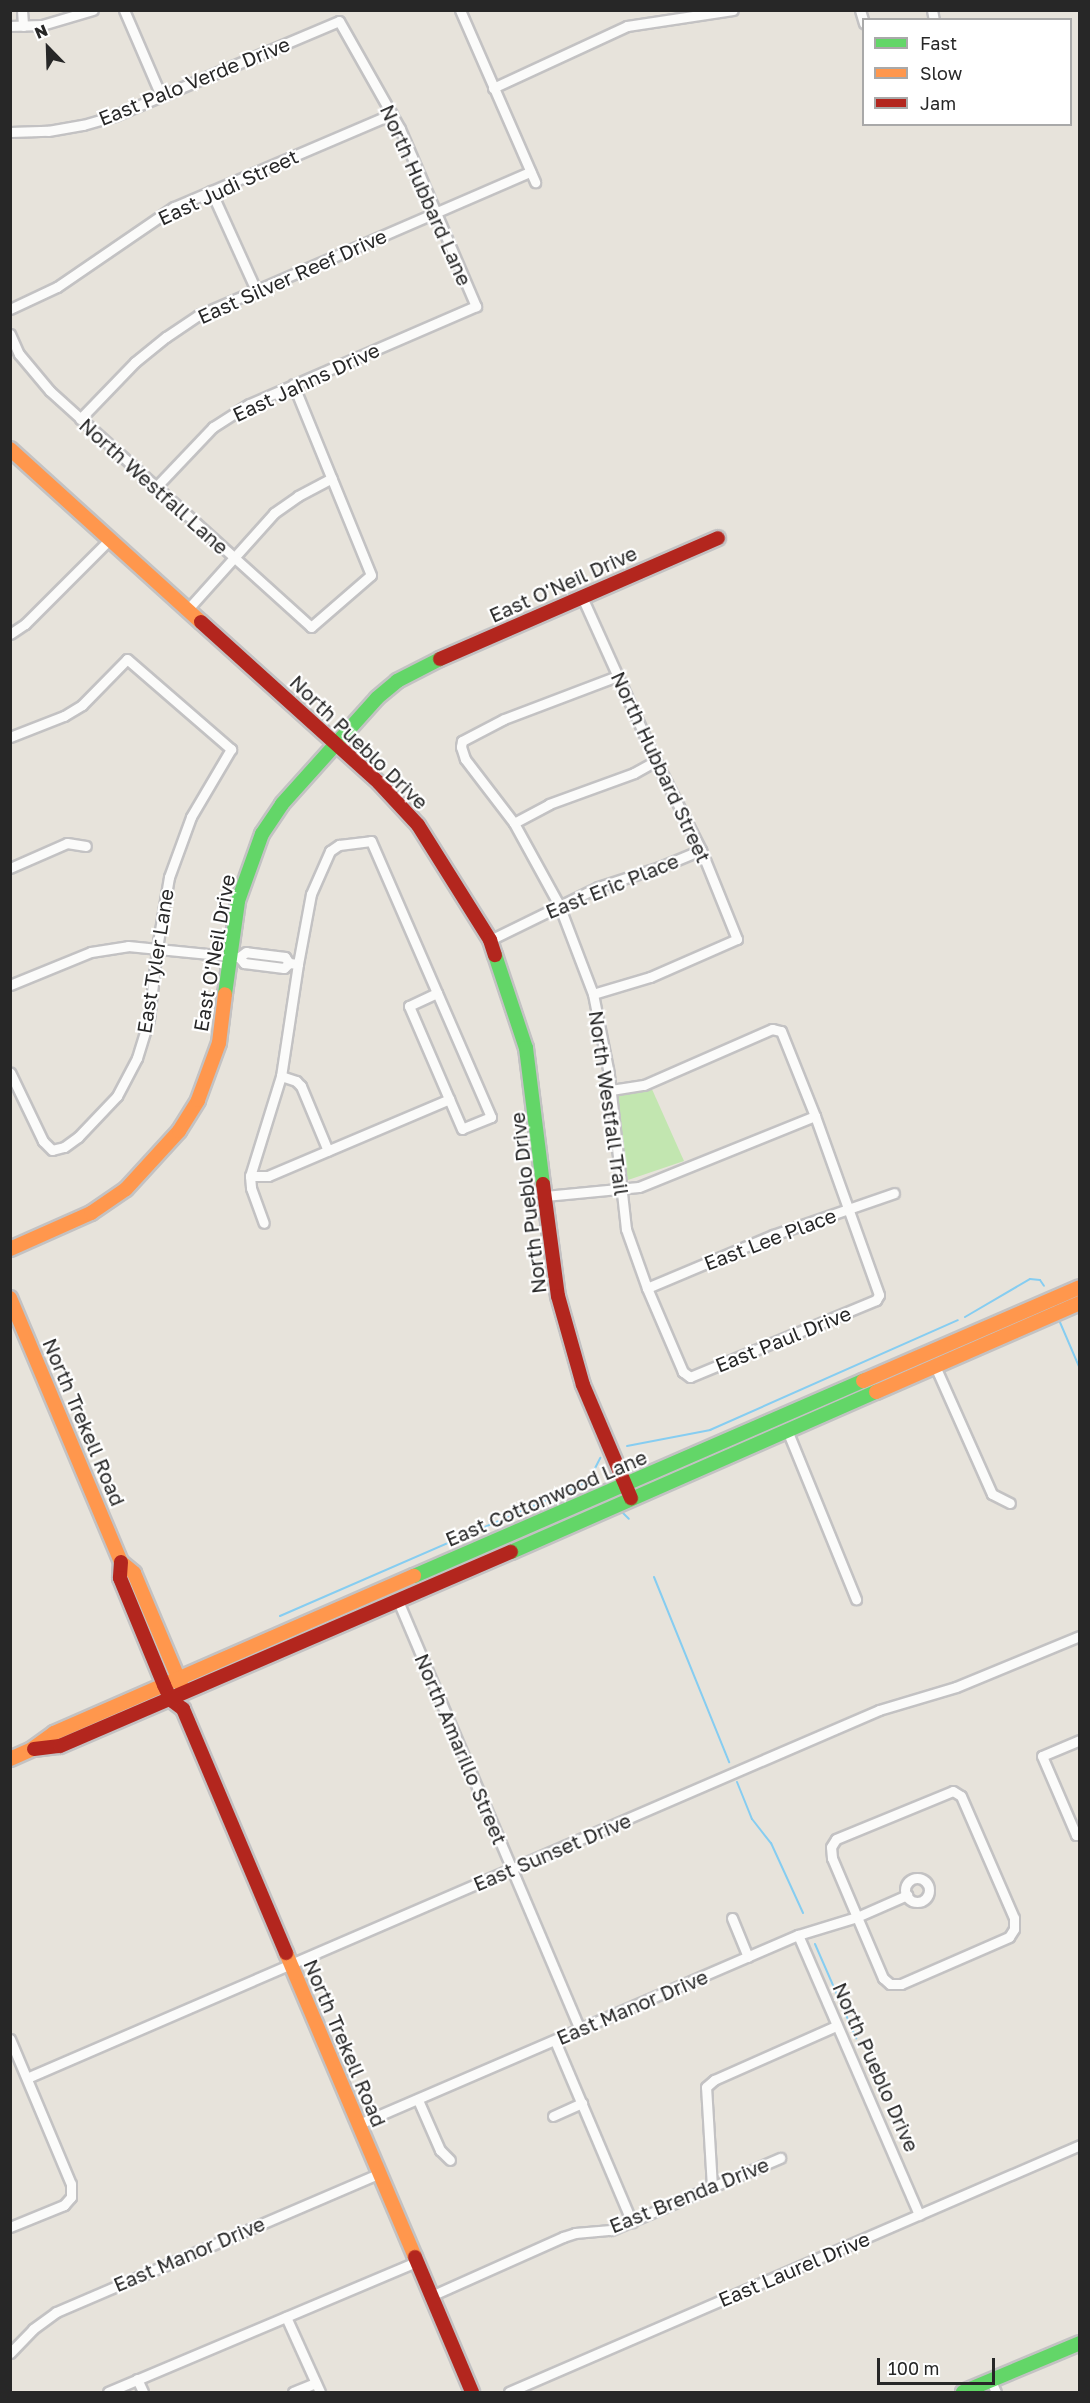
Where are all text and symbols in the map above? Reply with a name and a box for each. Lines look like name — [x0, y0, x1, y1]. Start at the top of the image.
north arrow — [18, 18, 78, 78]
legend — [862, 18, 1072, 126]
text: N — [31, 20, 50, 43]
street label: East Palo Verde Drive — [95, 32, 293, 130]
text: Fast — [920, 32, 957, 54]
text: Slow — [920, 62, 962, 84]
text: Jam — [920, 92, 956, 114]
street label: North Hubbard Lane — [375, 101, 477, 289]
street label: East Judi Street — [154, 144, 302, 230]
street label: East Silver Reef Drive — [194, 223, 390, 329]
street label: East Jahns Drive — [229, 338, 383, 426]
street label: North Westfall Lane — [75, 413, 233, 559]
street label: East O'Neil Drive — [485, 541, 641, 627]
street label: North Hubbard Street — [606, 668, 716, 866]
street label: North Pueblo Drive — [285, 670, 433, 814]
street label: East Eric Place — [542, 848, 682, 924]
street label: East O'Neil Drive — [188, 873, 240, 1033]
street label: East Tyler Lane — [132, 887, 178, 1035]
street label: North Westfall Trail — [584, 1009, 634, 1197]
street label: North Pueblo Drive — [505, 1111, 551, 1295]
street label: East Lee Place — [701, 1203, 839, 1275]
street label: East Paul Drive — [712, 1301, 854, 1377]
street label: North Trekell Road — [38, 1335, 130, 1509]
street label: East Cottonwood Lane — [442, 1445, 650, 1551]
street label: North Amarillo Street — [410, 1650, 512, 1848]
street label: East Sunset Drive — [470, 1808, 634, 1896]
street label: North Trekell Road — [299, 1956, 391, 2130]
street label: East Manor Drive — [553, 1964, 711, 2050]
street label: North Pueblo Drive — [828, 1979, 924, 2155]
street label: East Brenda Drive — [606, 2152, 772, 2238]
street label: East Manor Drive — [110, 2211, 268, 2297]
street label: East Laurel Drive — [715, 2226, 873, 2312]
scale bar — [880, 2346, 998, 2384]
text: 100 m — [888, 2357, 939, 2379]

